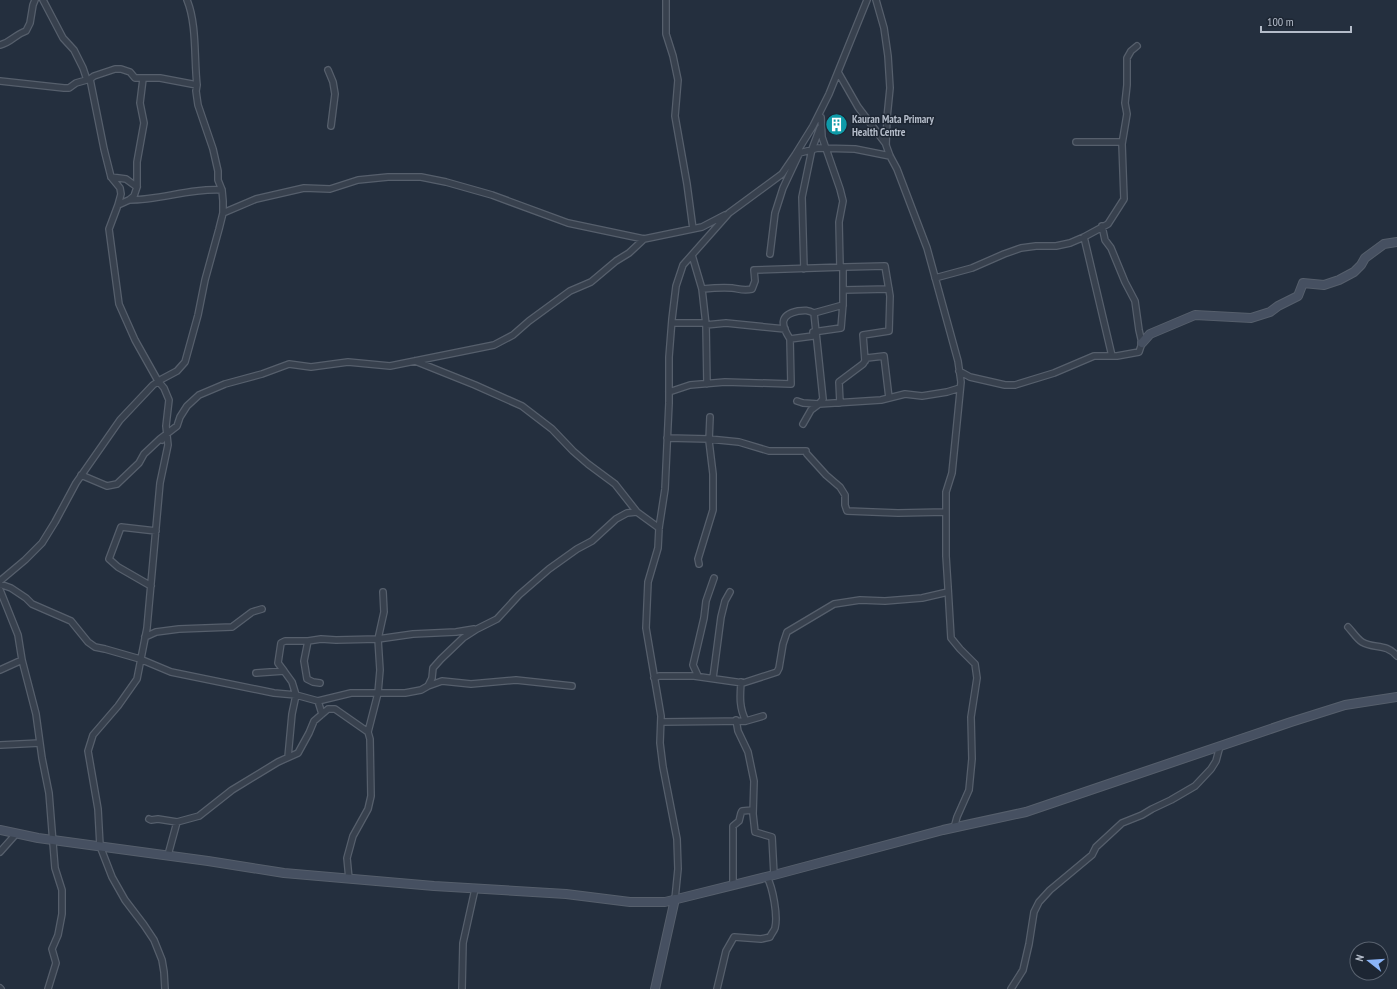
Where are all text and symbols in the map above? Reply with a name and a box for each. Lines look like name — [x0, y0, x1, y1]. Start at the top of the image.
scale bar — [1261, 8, 1351, 34]
text: 100 m — [1267, 14, 1294, 29]
building icon: Kauran Mata Primary Health Centre — [824, 112, 850, 138]
place label: Kauran Mata Primary Health Centre — [852, 112, 935, 139]
north arrow — [1349, 941, 1389, 981]
text: N — [1352, 953, 1367, 963]

